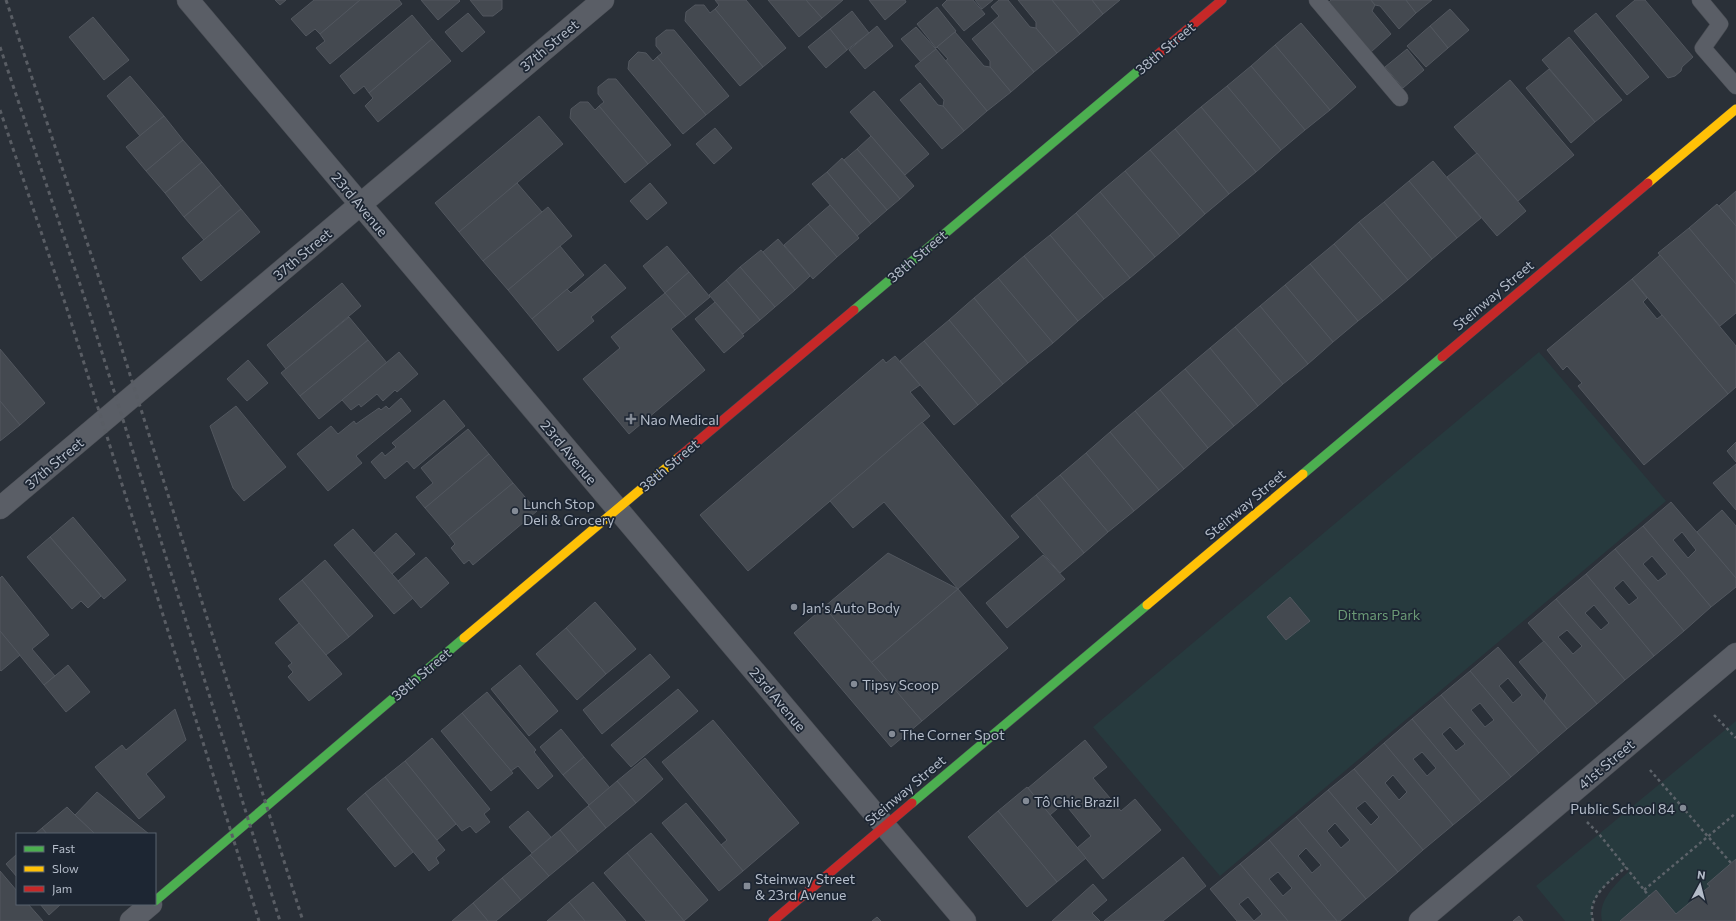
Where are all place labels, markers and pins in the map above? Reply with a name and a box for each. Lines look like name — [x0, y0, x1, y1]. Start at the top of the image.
place label: Nao Medical — [640, 411, 719, 428]
marker: Nao Medical — [625, 413, 637, 425]
place label: Lunch Stop Deli & Grocery — [523, 495, 615, 528]
marker: Lunch Stop Deli & Grocery — [510, 506, 520, 516]
place label: Jan's Auto Body — [802, 599, 900, 616]
marker: Jan's Auto Body — [789, 602, 799, 612]
place label: Tipsy Scoop — [862, 676, 939, 693]
marker: Tipsy Scoop — [849, 679, 859, 689]
place label: The Corner Spot — [900, 726, 1005, 743]
marker: The Corner Spot — [887, 729, 897, 739]
place label: Tô Chic Brazil — [1034, 793, 1120, 810]
marker: Tô Chic Brazil — [1021, 796, 1031, 806]
place label: Public School 84 — [1570, 800, 1676, 817]
marker: Public School 84 — [1678, 803, 1688, 813]
place label: Steinway Street & 23rd Avenue — [755, 870, 856, 903]
marker: Steinway Street & 23rd Avenue — [742, 881, 752, 891]

